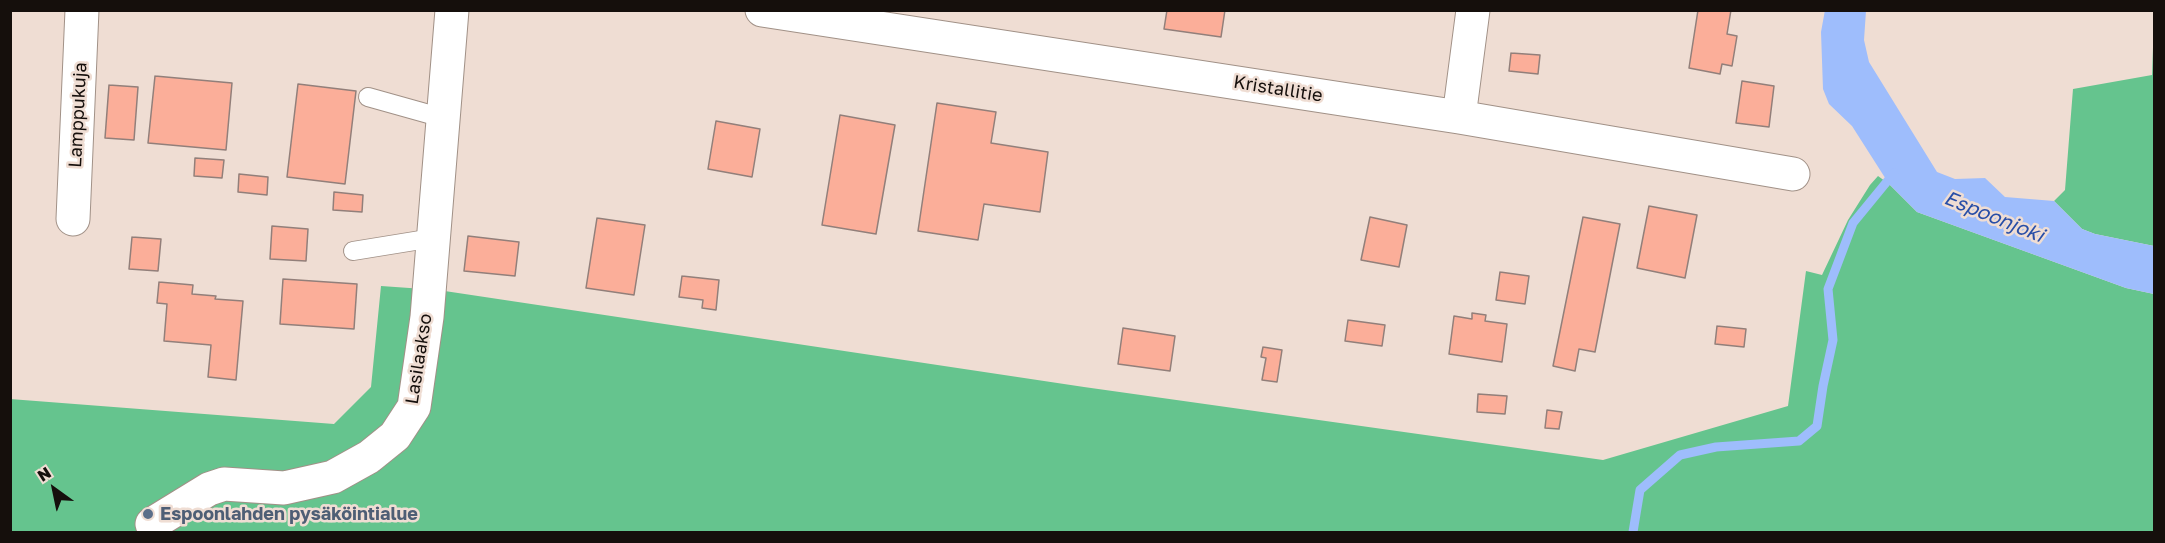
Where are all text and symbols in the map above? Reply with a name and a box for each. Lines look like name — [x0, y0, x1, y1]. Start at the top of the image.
street label: Lamppukuja — [64, 62, 92, 168]
street label: Kristallitie — [1232, 71, 1324, 107]
water label: Espoonjoki — [1941, 186, 2047, 248]
street label: Lasilaakso — [401, 312, 437, 406]
north arrow — [24, 459, 84, 519]
text: N — [34, 462, 55, 486]
place label: Espoonlahden pysäköintialue — [160, 503, 418, 525]
marker: Espoonlahden pysäköintialue — [141, 507, 155, 521]

